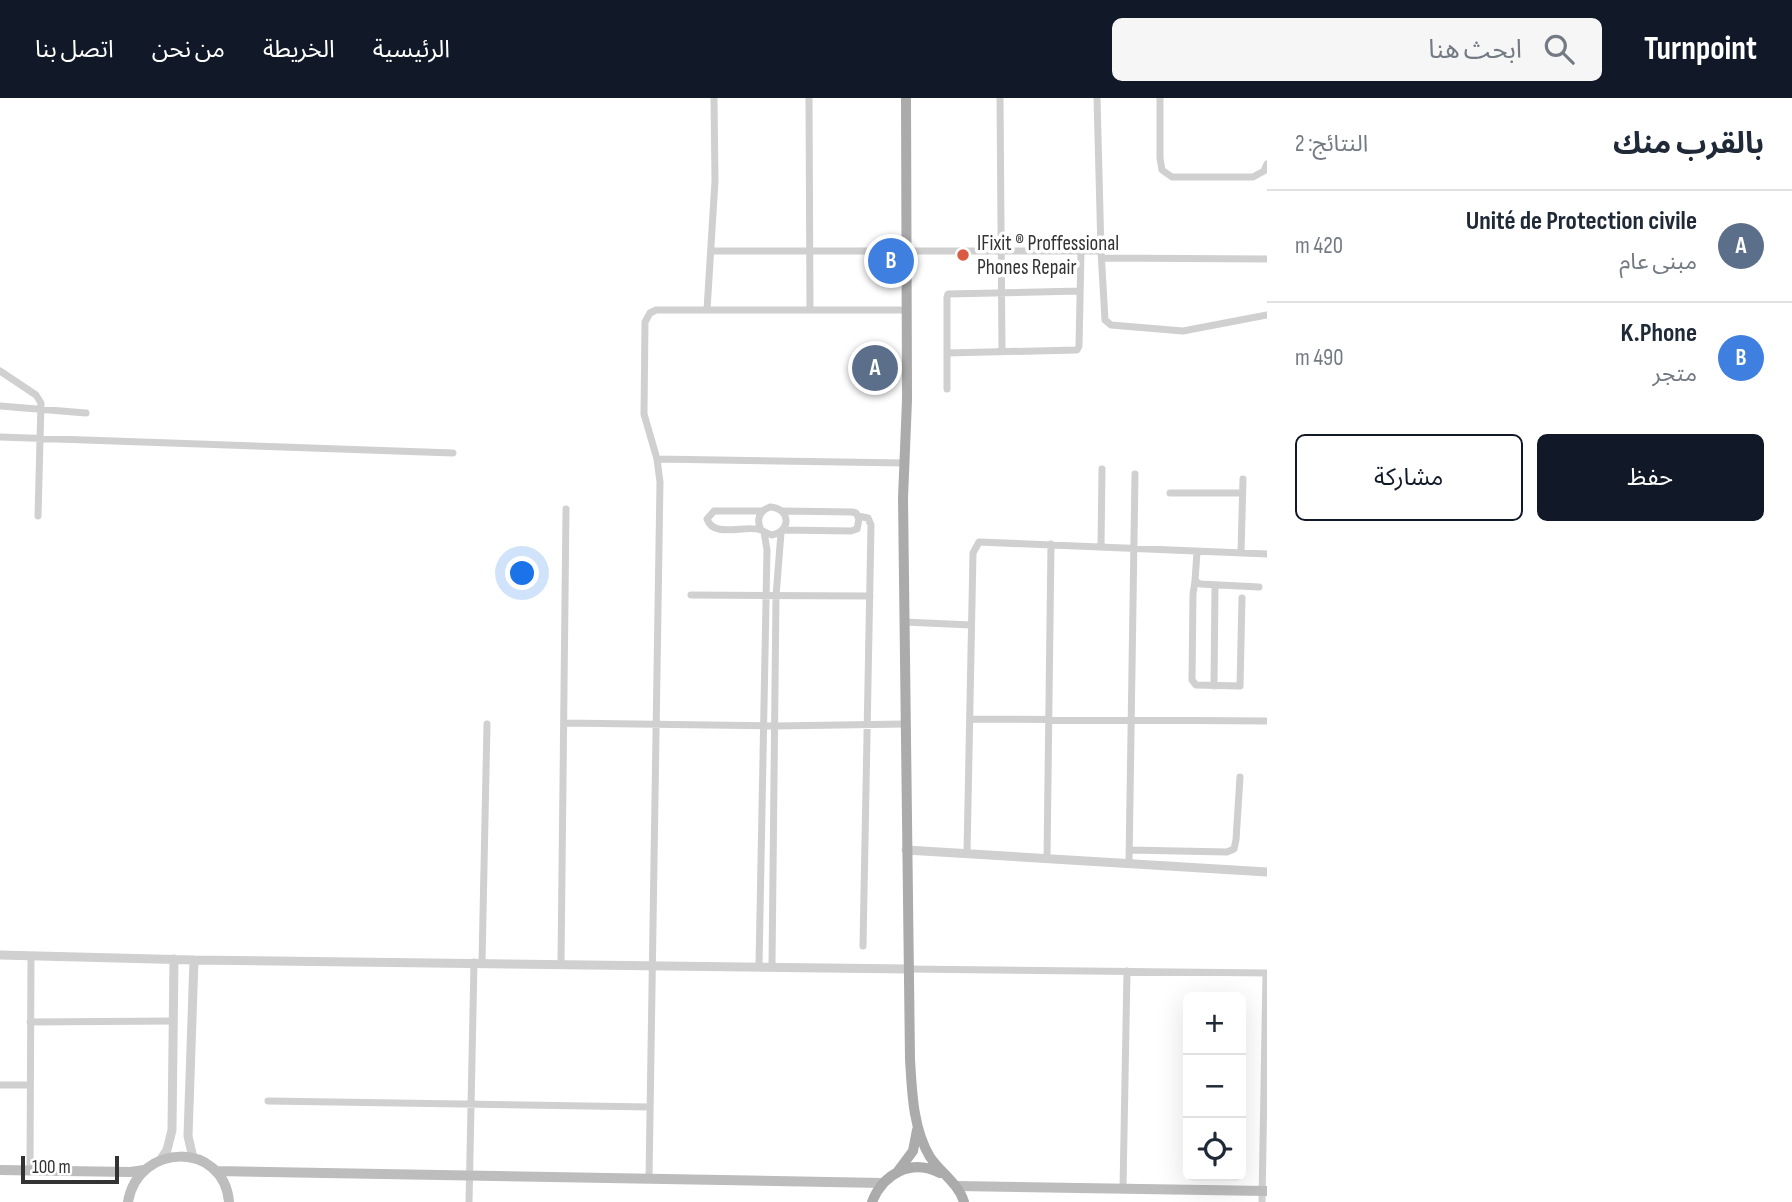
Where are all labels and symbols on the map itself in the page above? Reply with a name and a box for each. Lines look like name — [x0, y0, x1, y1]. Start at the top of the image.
place label: IFixit ® Proffessional Phones Repair — [977, 231, 1119, 280]
pin: B — [868, 235, 914, 287]
marker: IFixit ® Proffessional Phones Repair — [955, 247, 971, 263]
pin: A — [852, 342, 898, 394]
your location — [505, 556, 539, 590]
scale bar — [21, 1153, 119, 1185]

